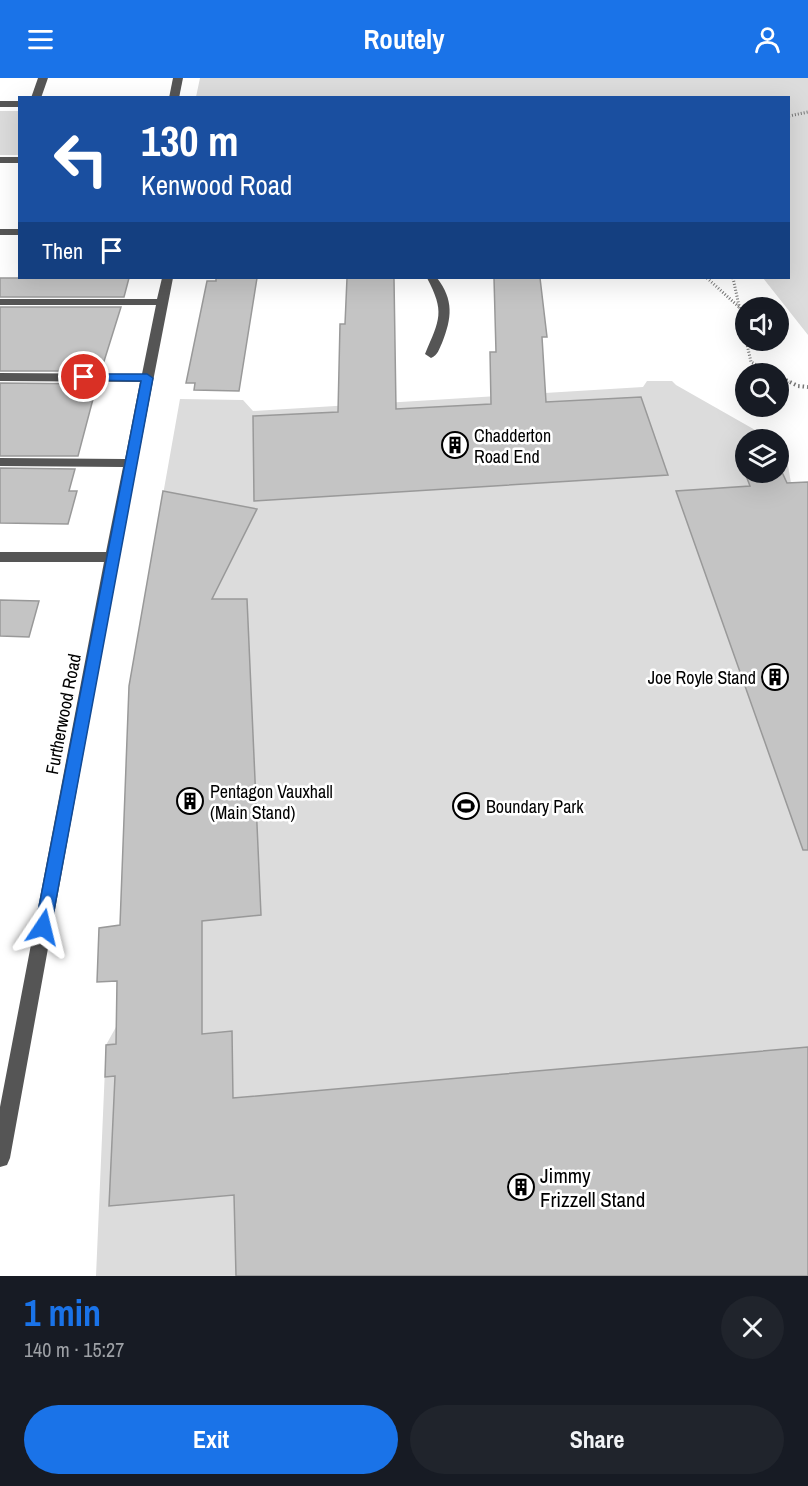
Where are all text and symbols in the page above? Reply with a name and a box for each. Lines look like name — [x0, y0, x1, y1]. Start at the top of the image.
text: Routely — [363, 21, 445, 57]
icon: menu — [24, 23, 57, 56]
icon: person — [751, 23, 784, 56]
text: 130 m — [141, 113, 239, 169]
icon: left — [42, 120, 120, 198]
text: Kenwood Road — [141, 167, 292, 203]
icon: arrive — [95, 234, 128, 267]
text: Then — [42, 236, 83, 266]
map controls — [735, 297, 789, 483]
button: sound — [735, 297, 789, 351]
pin — [58, 351, 109, 402]
icon: arrive — [67, 360, 100, 393]
button: search — [735, 363, 789, 417]
place label: Chadderton Road End — [474, 423, 551, 469]
button: layers — [735, 429, 789, 483]
building icon: Chadderton Road End — [440, 430, 470, 460]
street label: Furtherwood Road — [39, 652, 87, 776]
building icon: Joe Royle Stand — [760, 662, 790, 692]
place label: Joe Royle Stand — [648, 665, 756, 690]
place label: Pentagon Vauxhall (Main Stand) — [210, 779, 333, 825]
building icon: Pentagon Vauxhall (Main Stand) — [175, 786, 205, 816]
sports icon: Boundary Park — [451, 791, 481, 821]
place label: Boundary Park — [486, 794, 584, 819]
position arrow — [11, 895, 75, 959]
place label: Jimmy Frizzell Stand — [540, 1161, 645, 1214]
building icon: Jimmy Frizzell Stand — [506, 1172, 536, 1202]
text: 1 min — [24, 1289, 101, 1337]
button: close — [721, 1296, 784, 1359]
text: 140 m · 15:27 — [24, 1336, 124, 1363]
button: Exit — [24, 1405, 398, 1474]
button: Share — [410, 1405, 784, 1474]

